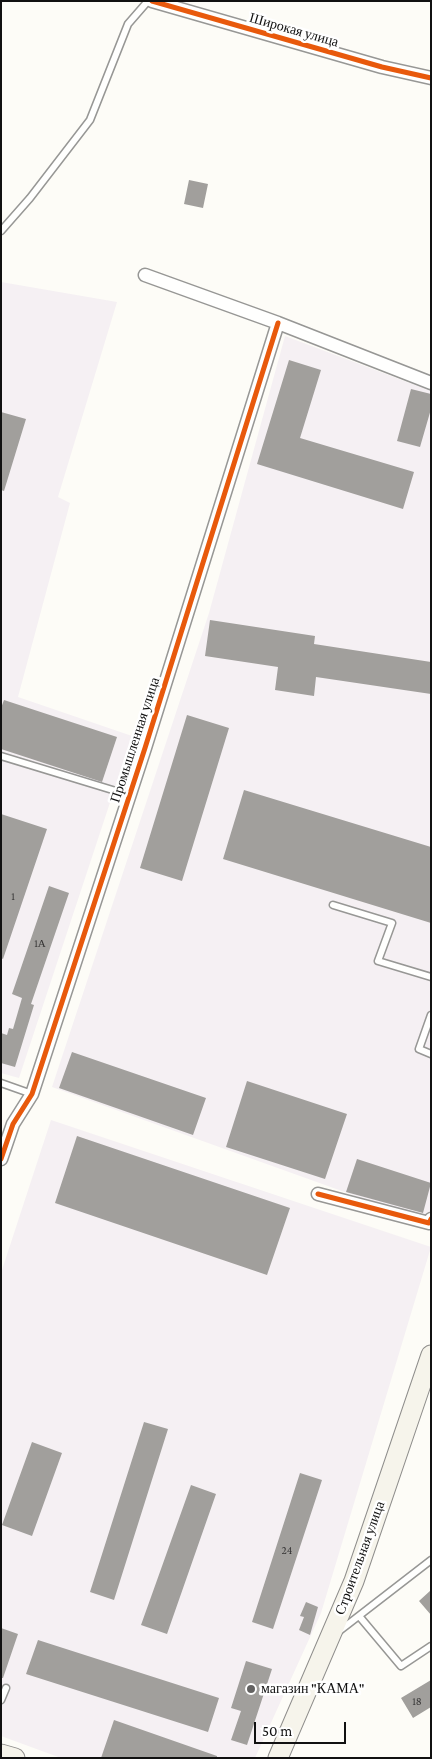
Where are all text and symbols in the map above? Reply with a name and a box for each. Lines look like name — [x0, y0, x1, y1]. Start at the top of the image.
street label: Широкая улица — [247, 9, 341, 51]
street label: Промышленная улица — [107, 675, 163, 805]
house number: 1 — [11, 890, 15, 904]
house number: 1А — [34, 937, 46, 951]
street label: Строительная улица — [332, 1499, 388, 1617]
house number: 24 — [282, 1544, 292, 1558]
place label: магазин "КАМА" — [261, 1681, 365, 1697]
marker: магазин "КАМА" — [245, 1683, 257, 1695]
house number: 18 — [412, 1695, 422, 1709]
scale bar — [257, 1712, 350, 1744]
text: 50 m — [262, 1723, 292, 1739]

